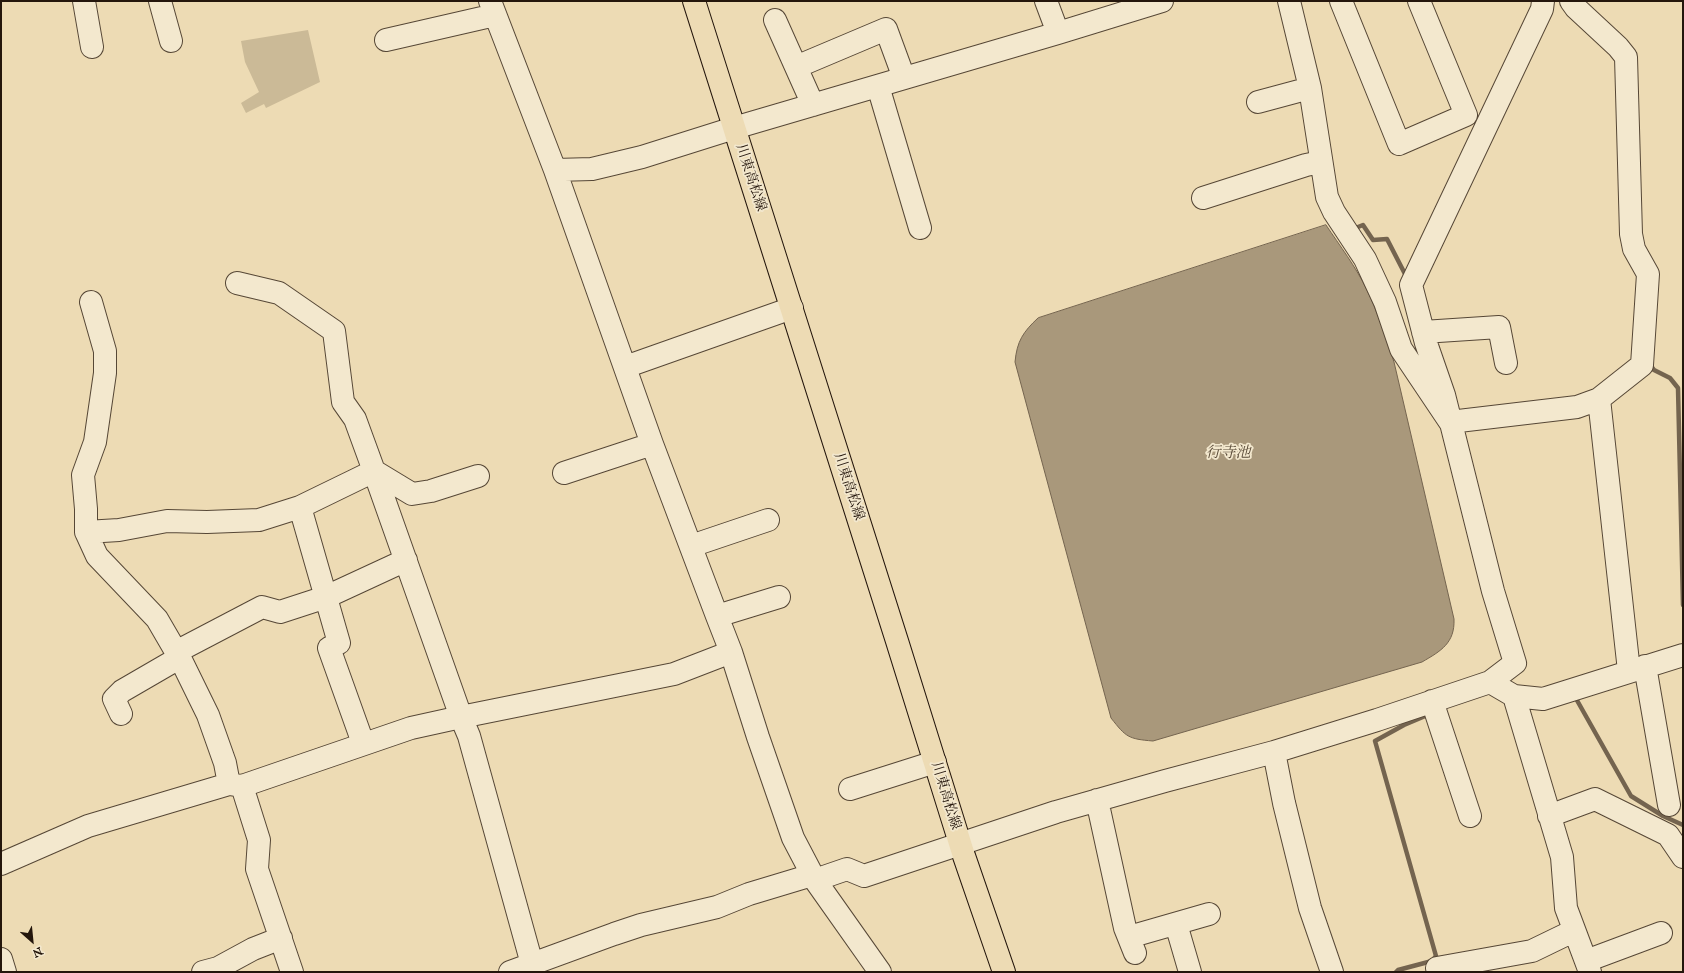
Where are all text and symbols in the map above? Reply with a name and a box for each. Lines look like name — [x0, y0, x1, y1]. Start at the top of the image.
street label: 川東高松線 — [731, 142, 769, 214]
water label: 行寺池 — [1206, 445, 1250, 463]
street label: 川東高松線 — [829, 451, 867, 523]
street label: 川東高松線 — [927, 760, 963, 832]
north arrow — [12, 921, 52, 961]
text: N — [30, 943, 45, 960]

